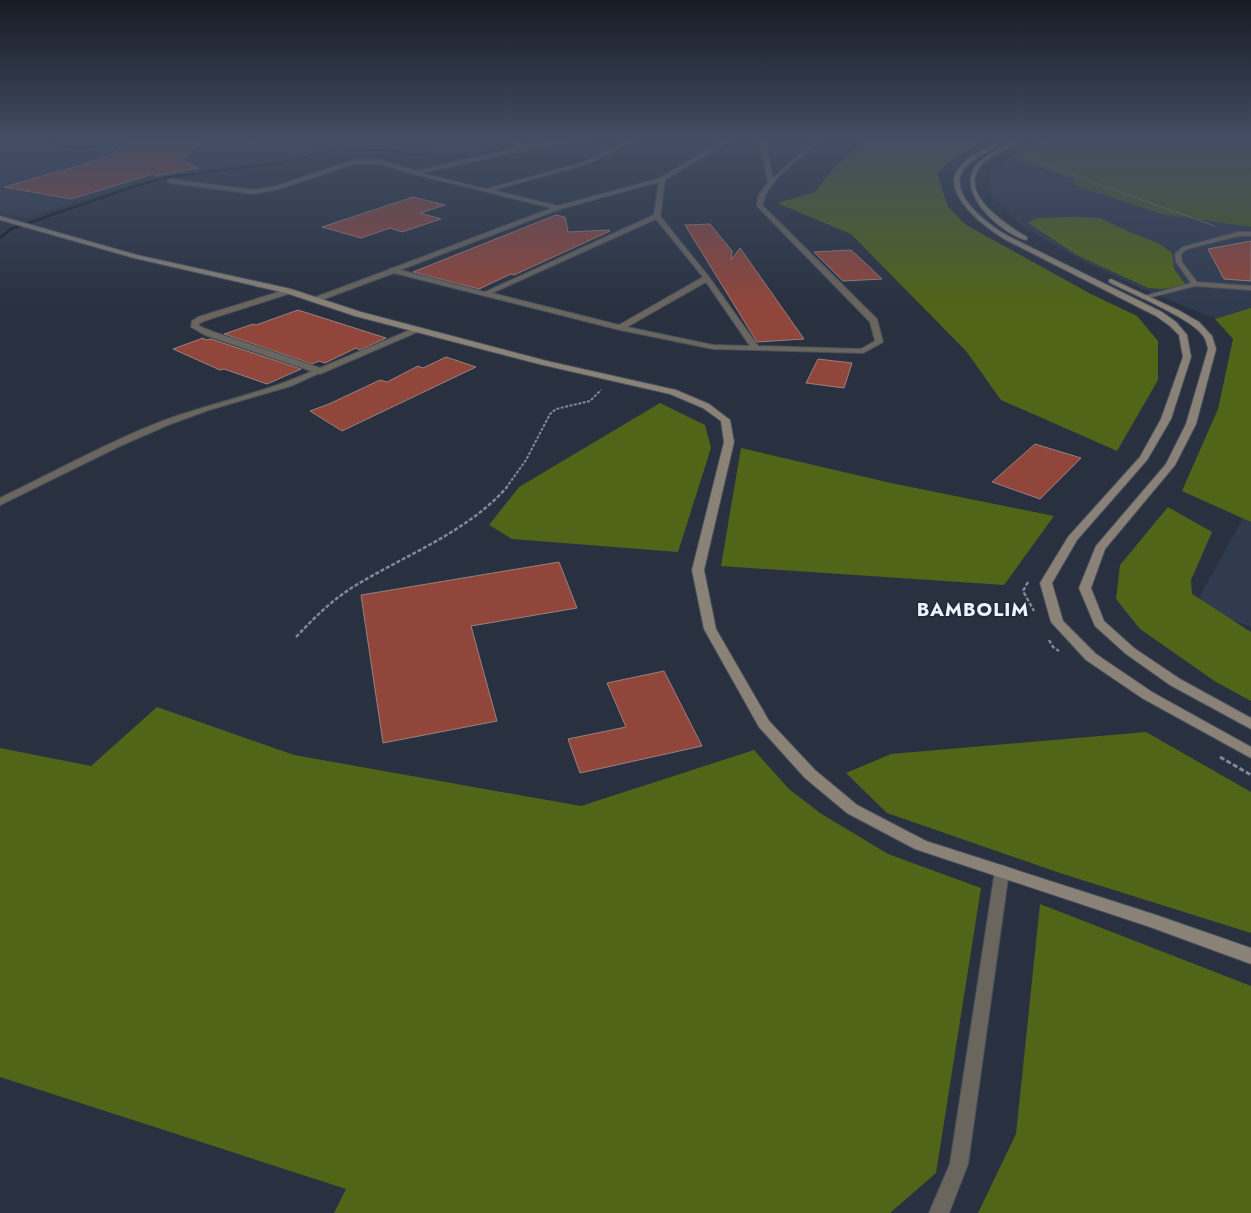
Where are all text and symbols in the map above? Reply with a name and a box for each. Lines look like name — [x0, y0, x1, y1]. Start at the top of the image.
district label: BAMBOLIM — [917, 596, 1029, 623]

